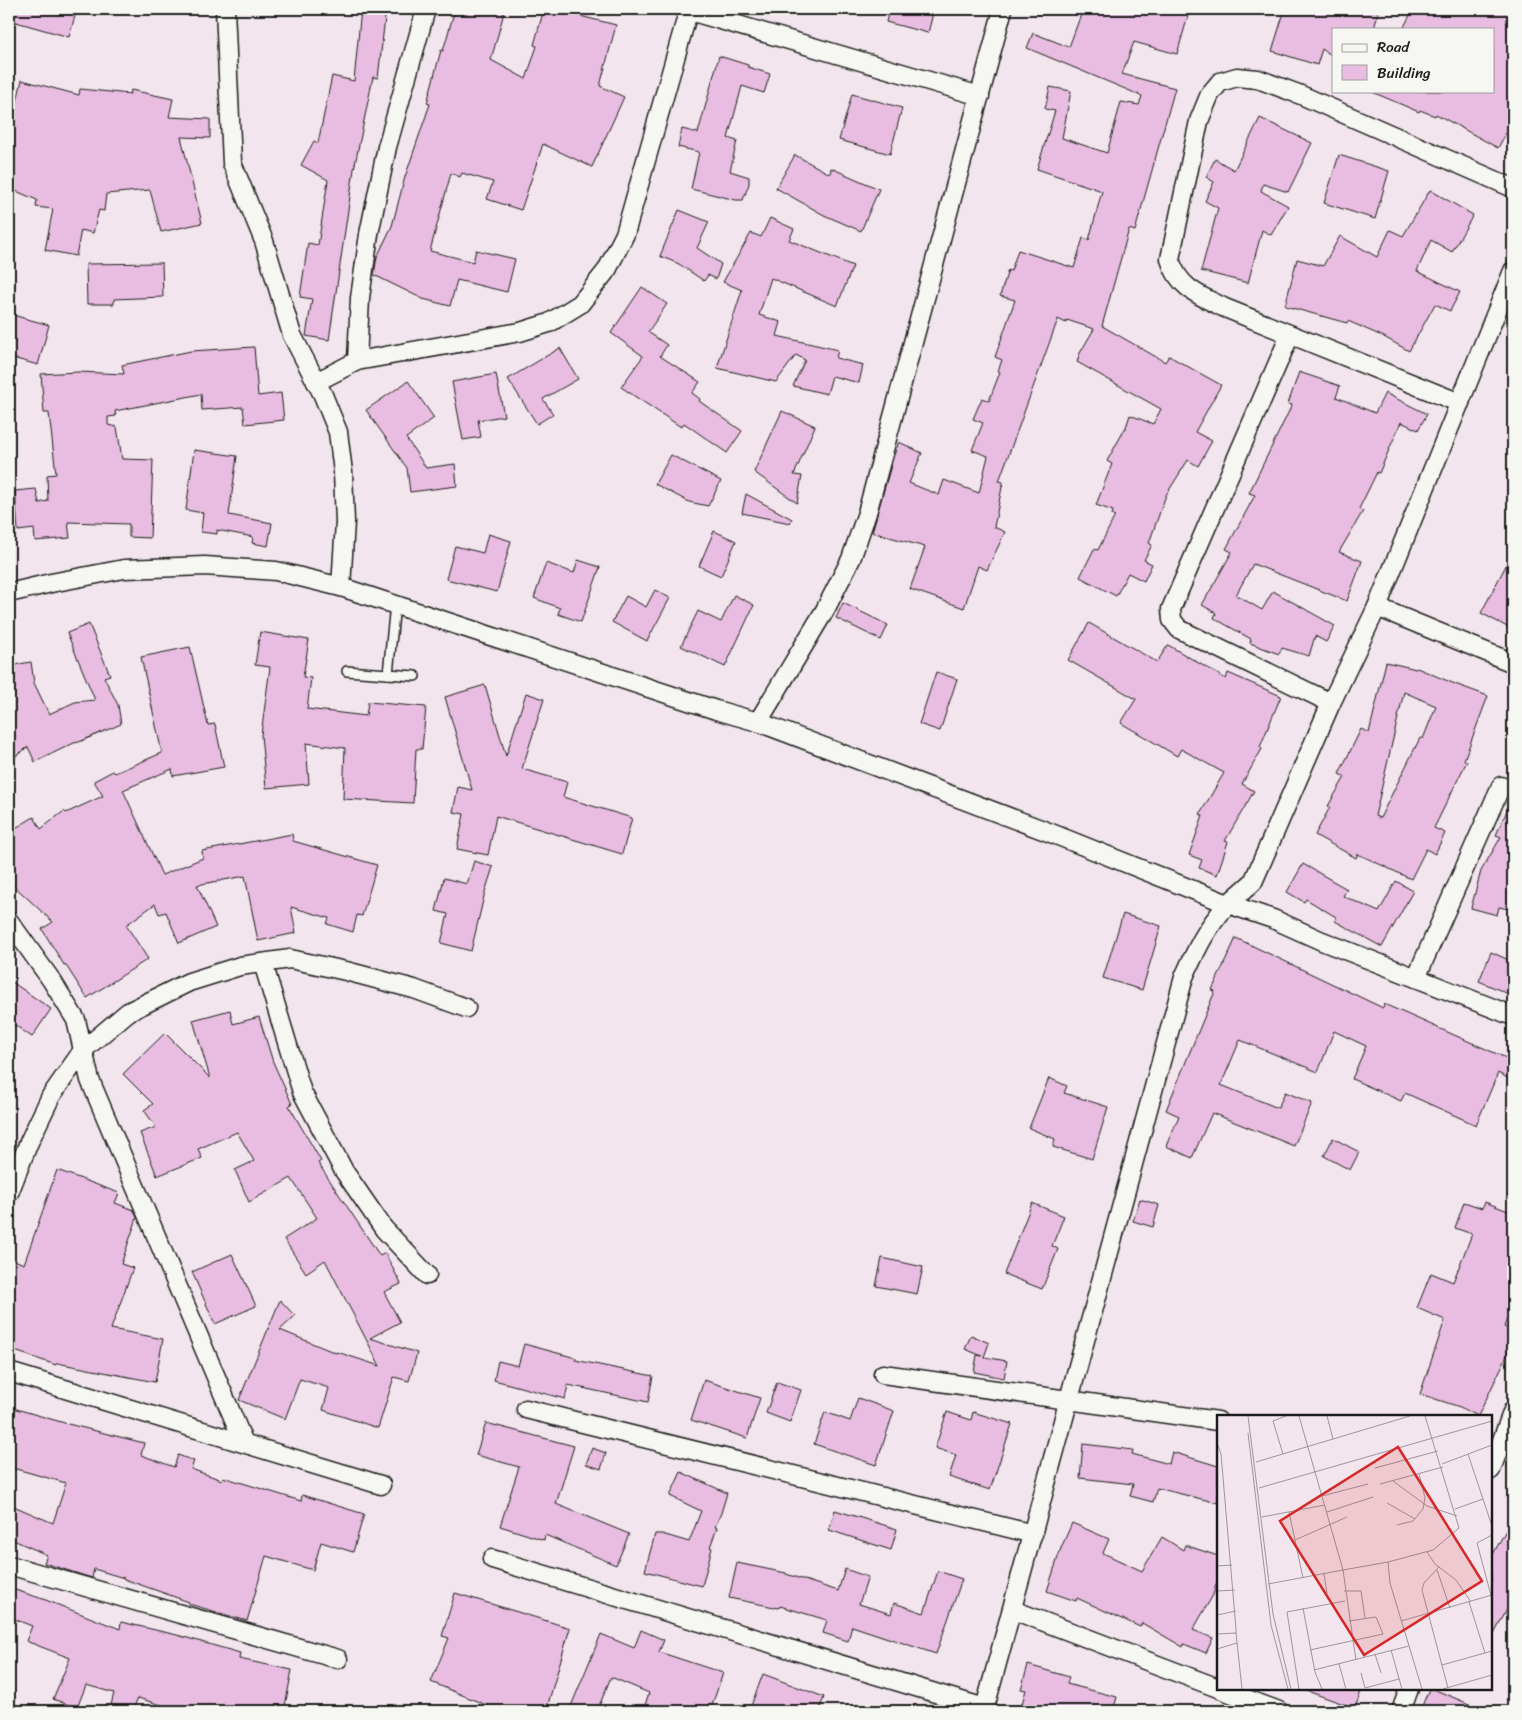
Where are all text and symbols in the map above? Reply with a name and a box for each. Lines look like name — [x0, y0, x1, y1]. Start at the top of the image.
legend — [1332, 28, 1494, 92]
text: Road — [1377, 34, 1410, 60]
text: Building — [1377, 60, 1431, 86]
inset map — [1217, 1415, 1492, 1690]

